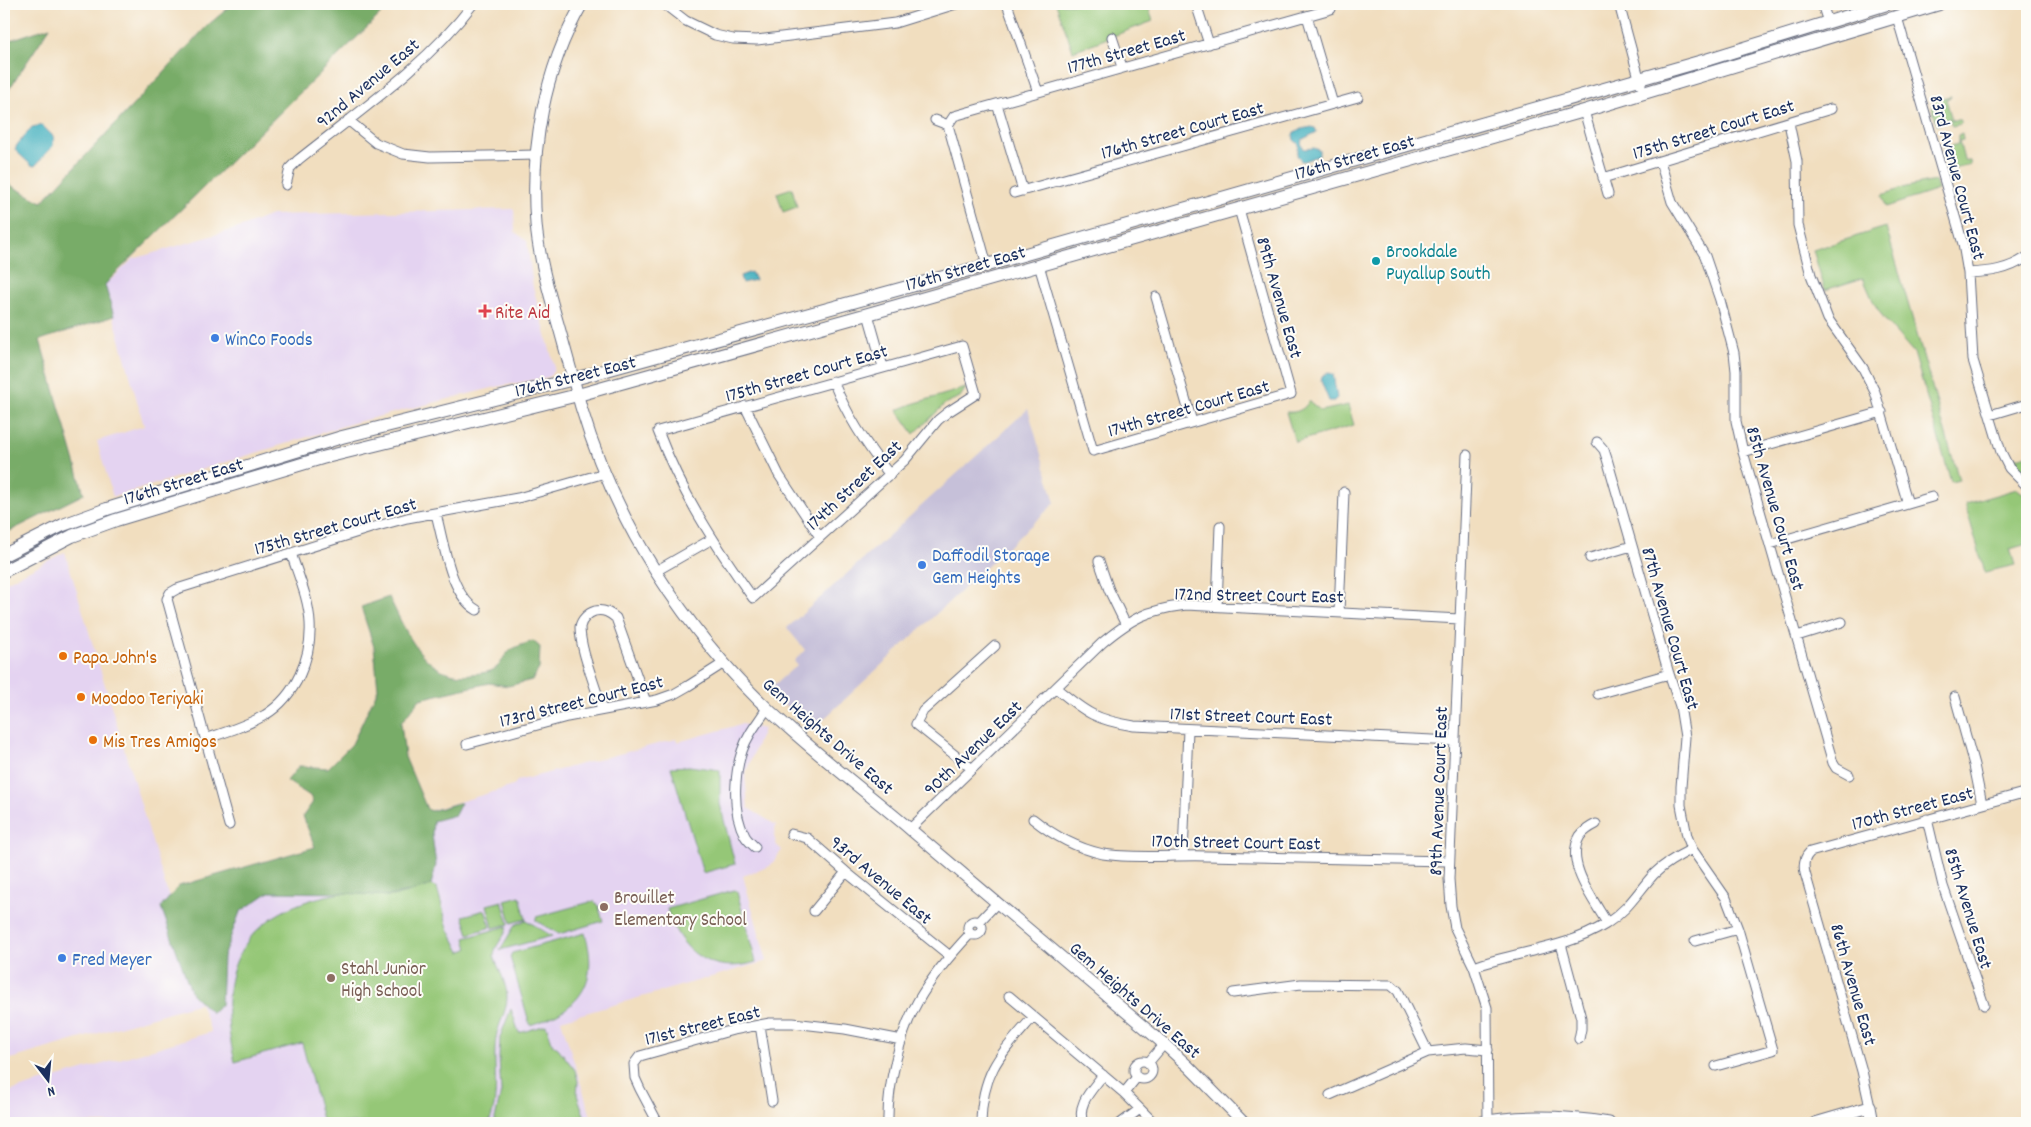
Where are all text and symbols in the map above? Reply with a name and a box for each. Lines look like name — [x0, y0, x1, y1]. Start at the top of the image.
street label: 177th Street East — [1065, 24, 1189, 83]
street label: 92nd Avenue East — [312, 33, 427, 136]
street label: 83rd Avenue Court East — [1921, 92, 1991, 263]
street label: 175th Street Court East — [1630, 94, 1798, 169]
street label: 176th Street Court East — [1098, 96, 1268, 169]
street label: 176th Street East — [1292, 129, 1418, 189]
street label: 89th Avenue East — [1247, 234, 1308, 362]
street label: 176th Street East — [903, 240, 1029, 300]
place label: Brookdale Puyallup South — [1386, 240, 1491, 289]
marker: Brookdale Puyallup South — [1370, 255, 1382, 267]
place label: Rite Aid — [495, 301, 550, 328]
marker: Rite Aid — [479, 305, 491, 317]
place label: WinCo Foods — [225, 328, 313, 355]
marker: WinCo Foods — [209, 332, 221, 344]
street label: 175th Street Court East — [723, 339, 891, 411]
street label: 176th Street East — [512, 350, 639, 406]
street label: 174th Street Court East — [1105, 374, 1273, 446]
street label: 85th Avenue Court East — [1737, 424, 1810, 594]
street label: 174th Street East — [801, 435, 909, 538]
street label: 176th Street East — [121, 452, 247, 514]
street label: 175th Street Court East — [252, 492, 420, 564]
place label: Daffodil Storage Gem Heights — [932, 544, 1050, 593]
street label: 87th Avenue Court East — [1632, 544, 1705, 714]
marker: Daffodil Storage Gem Heights — [916, 559, 928, 571]
street label: 172nd Street Court East — [1174, 583, 1344, 612]
place label: Papa John's — [73, 646, 157, 673]
marker: Papa John's — [57, 650, 69, 662]
street label: 173rd Street Court East — [497, 670, 666, 737]
street label: Gem Heights Drive East — [755, 673, 899, 803]
place label: Moodoo Teriyaki — [91, 687, 204, 714]
marker: Moodoo Teriyaki — [75, 691, 87, 703]
street label: 90th Avenue East — [919, 695, 1030, 804]
street label: 171st Street Court East — [1169, 702, 1333, 735]
street label: 89th Avenue Court East — [1424, 706, 1457, 876]
place label: Mis Tres Amigos — [103, 730, 217, 757]
marker: Mis Tres Amigos — [87, 734, 99, 746]
street label: 170th Street East — [1849, 781, 1977, 840]
street label: 170th Street Court East — [1151, 830, 1321, 859]
street label: 93rd Avenue East — [823, 831, 937, 933]
street label: 85th Avenue East — [1935, 845, 1998, 973]
place label: Brouillet Elementary School — [614, 886, 747, 935]
marker: Brouillet Elementary School — [598, 901, 610, 913]
street label: 86th Avenue East — [1821, 921, 1882, 1049]
street label: Gem Heights Drive East — [1062, 937, 1206, 1067]
place label: Fred Meyer — [72, 948, 152, 975]
marker: Fred Meyer — [56, 952, 68, 964]
place label: Stahl Junior High School — [341, 957, 426, 1006]
marker: Stahl Junior High School — [325, 972, 337, 984]
street label: 171st Street East — [642, 1000, 763, 1055]
north arrow — [22, 1054, 72, 1104]
text: N — [45, 1080, 57, 1101]

